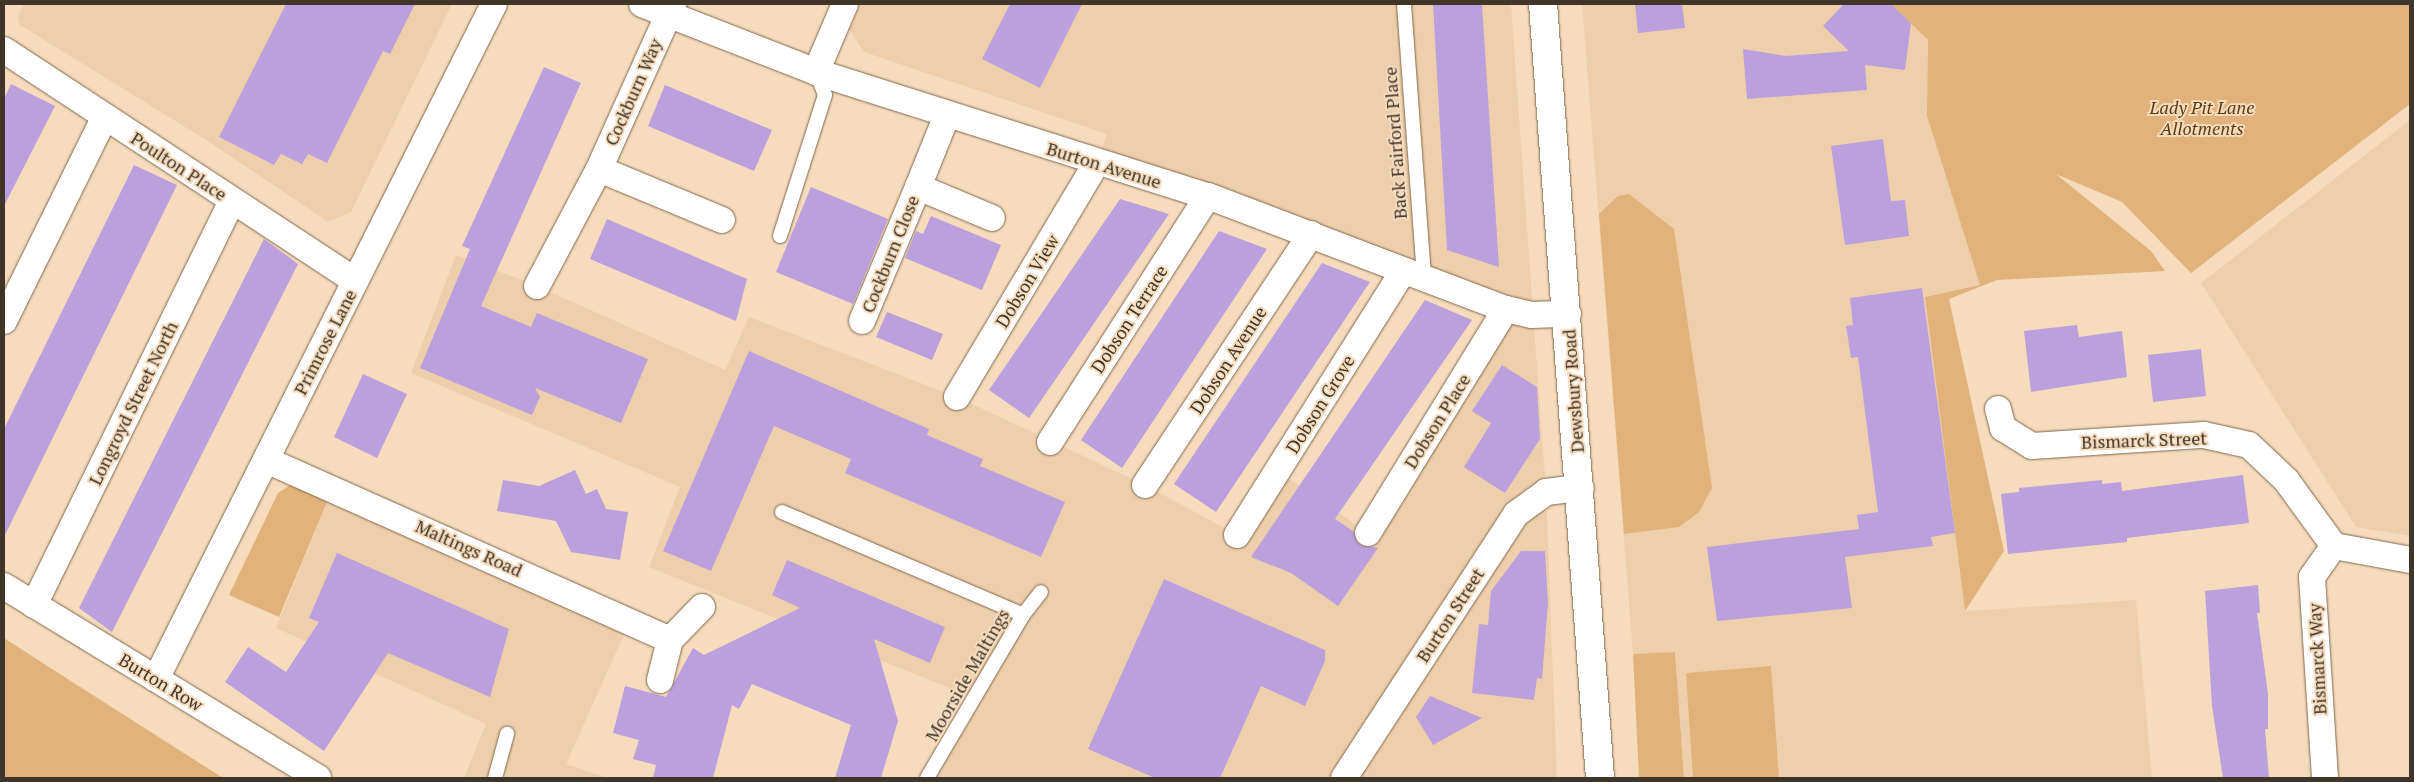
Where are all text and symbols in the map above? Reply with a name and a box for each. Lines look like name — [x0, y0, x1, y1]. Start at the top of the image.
street label: Cockburn Way — [600, 35, 666, 149]
street label: Back Fairford Place — [1379, 66, 1411, 220]
park label: Lady Pit Lane Allotments — [2150, 97, 2254, 140]
street label: Poulton Place — [127, 127, 231, 205]
street label: Burton Avenue — [1044, 137, 1164, 193]
street label: Cockburn Close — [857, 192, 923, 316]
street label: Dobson View — [991, 230, 1063, 332]
street label: Dobson Terrace — [1086, 261, 1172, 377]
street label: Primrose Lane — [289, 286, 361, 398]
street label: Dobson Avenue — [1185, 302, 1271, 418]
street label: Longroyd Street North — [84, 318, 182, 488]
street label: Dewsbury Road — [1558, 329, 1588, 453]
street label: Dobson Grove — [1281, 351, 1359, 457]
street label: Dobson Place — [1399, 370, 1475, 472]
street label: Bismarck Street — [2081, 427, 2207, 453]
street label: Maltings Road — [412, 515, 526, 581]
street label: Burton Street — [1412, 564, 1488, 666]
street label: Bismarck Way — [2303, 603, 2331, 715]
street label: Moorside Maltings — [920, 605, 1014, 745]
street label: Burton Row — [115, 649, 207, 715]

